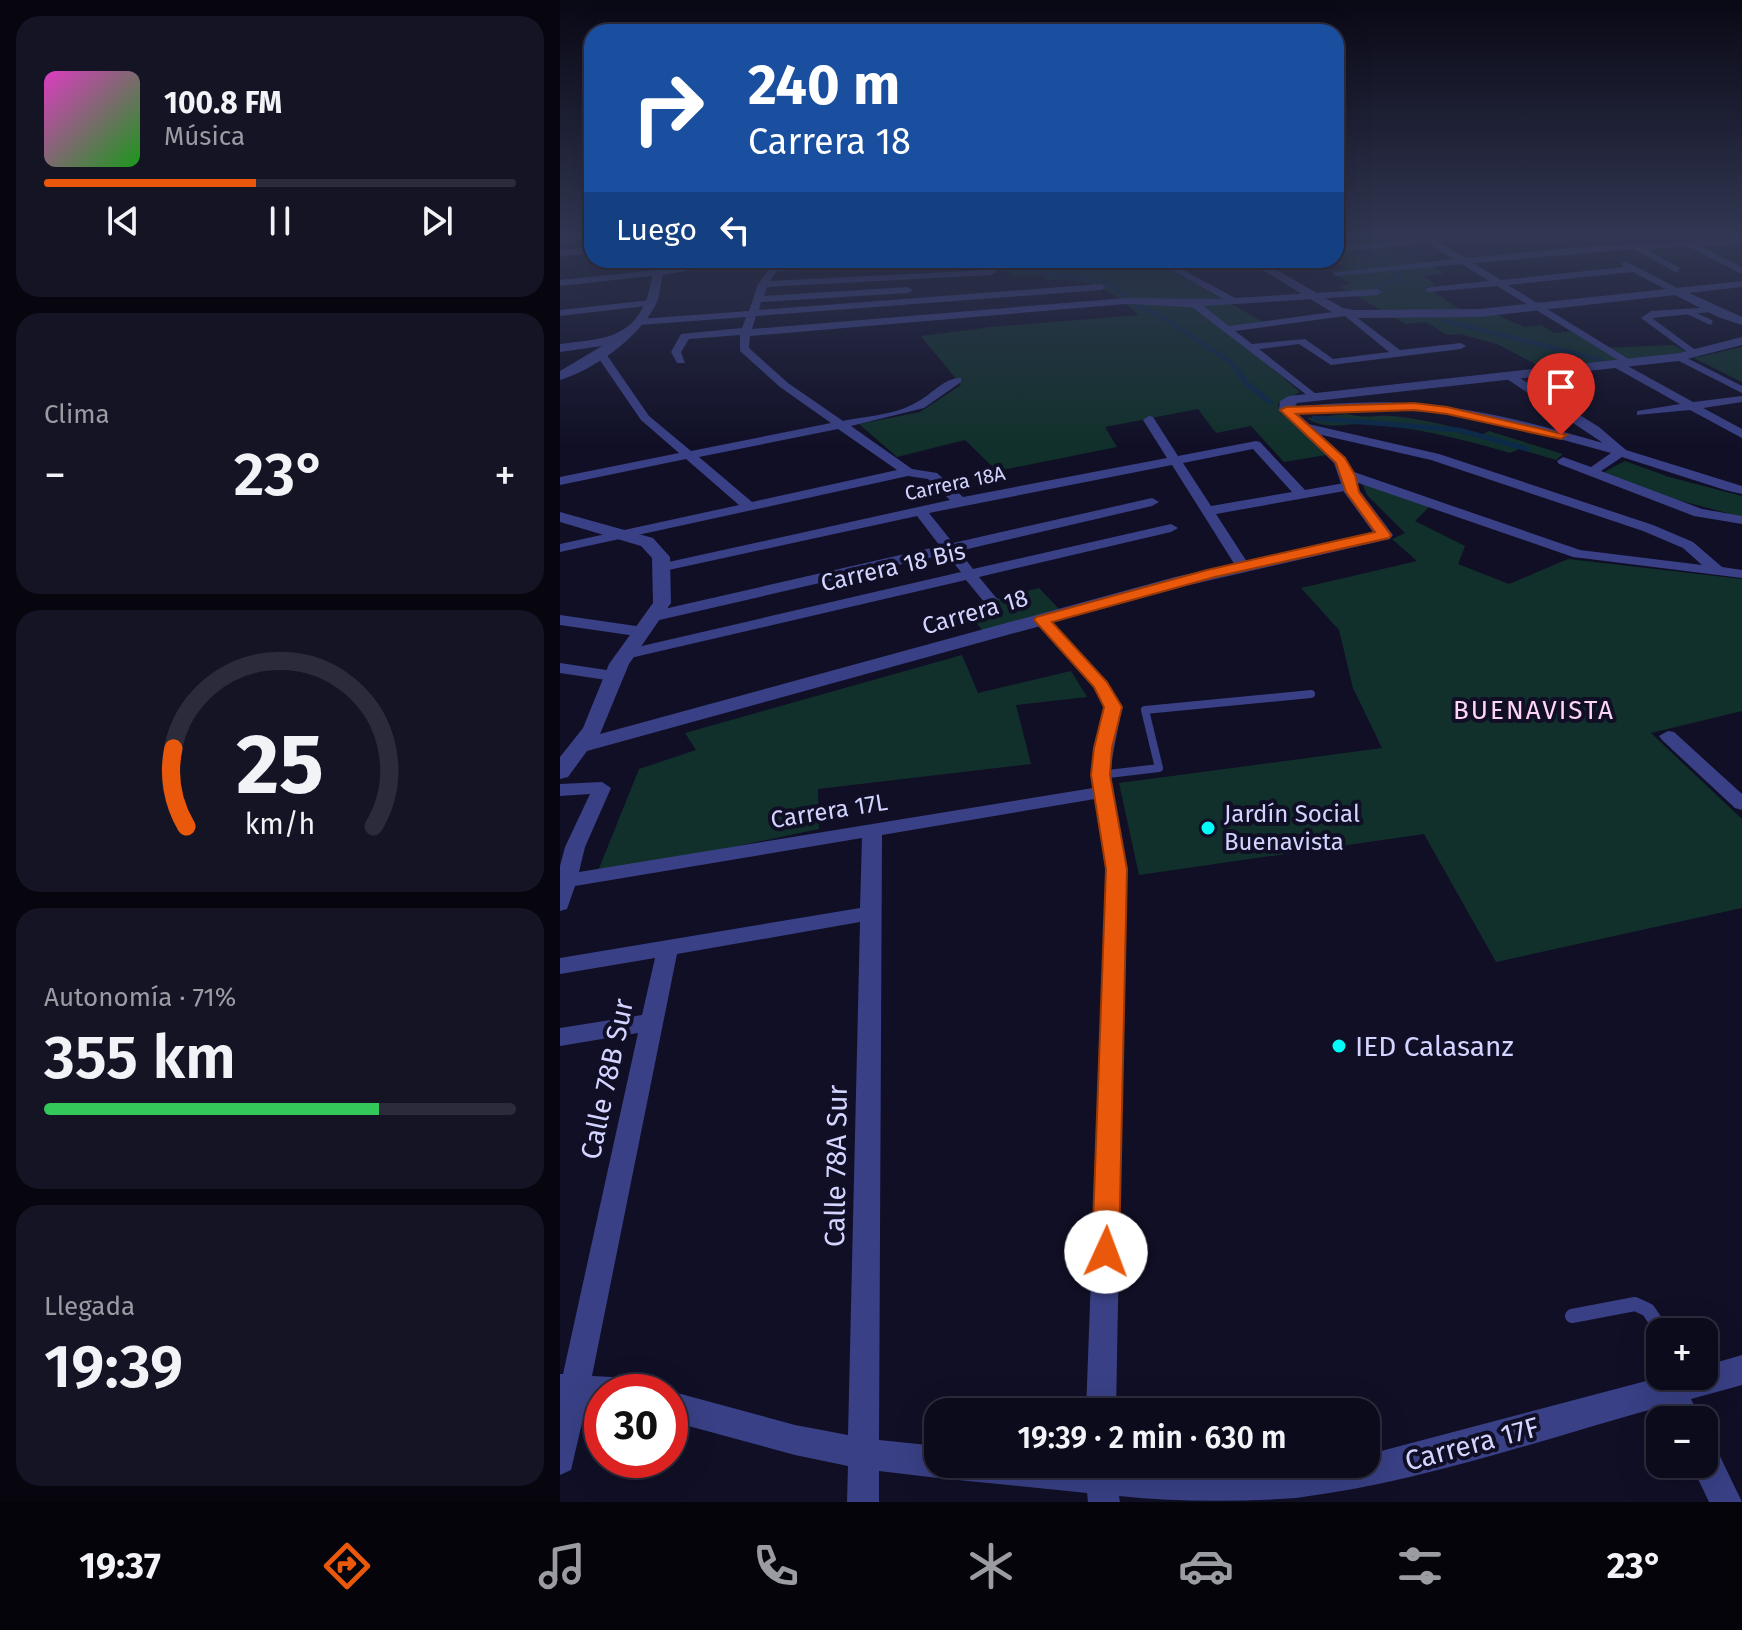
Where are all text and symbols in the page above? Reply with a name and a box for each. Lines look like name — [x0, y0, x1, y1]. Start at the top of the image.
text: 240 m — [748, 52, 900, 119]
icon: right — [616, 56, 720, 160]
text: 100.8 FM — [164, 85, 282, 121]
text: Carrera 18 — [748, 120, 911, 164]
text: Música — [164, 121, 245, 152]
icon: previous — [101, 199, 145, 243]
icon: pause — [258, 199, 302, 243]
icon: next — [415, 199, 459, 243]
icon: left — [713, 208, 757, 252]
text: Luego — [616, 212, 697, 248]
pin — [1527, 353, 1595, 435]
icon: arrive — [1539, 365, 1583, 409]
text: Clima — [44, 399, 110, 430]
text: 23° — [234, 439, 326, 511]
text: − — [44, 449, 66, 502]
text: + — [494, 449, 516, 502]
street label: Carrera 18A — [903, 461, 1008, 505]
street label: Carrera 18 Bis — [818, 537, 968, 597]
street label: Carrera 18 — [919, 584, 1031, 640]
district label: BUENAVISTA — [1453, 695, 1615, 726]
text: 25 — [236, 715, 324, 815]
street label: Carrera 17L — [769, 788, 890, 834]
place label: Jardín Social Buenavista — [1224, 800, 1360, 856]
text: km/h — [245, 807, 315, 842]
marker: Jardín Social Buenavista — [1199, 819, 1217, 837]
text: Autonomía · 71% — [44, 982, 236, 1013]
street label: Calle 78B Sur — [574, 995, 640, 1162]
text: 355 km — [44, 1022, 236, 1094]
place label: IED Calasanz — [1355, 1030, 1514, 1063]
marker: IED Calasanz — [1330, 1037, 1348, 1055]
street label: Calle 78A Sur — [818, 1084, 854, 1247]
position arrow — [1064, 1210, 1148, 1294]
text: Llegada — [44, 1291, 135, 1322]
map controls — [1646, 1318, 1718, 1478]
button: + — [1646, 1318, 1718, 1390]
text: 19:39 — [44, 1331, 183, 1403]
speed limit sign: 30 — [584, 1374, 688, 1478]
button: − — [1646, 1406, 1718, 1478]
street label: Carrera 17F — [1401, 1410, 1543, 1478]
text: 19:39 · 2 min · 630 m — [1017, 1420, 1287, 1456]
icon: directions — [319, 1538, 375, 1594]
icon: music — [534, 1538, 590, 1594]
icon: phone — [748, 1538, 804, 1594]
icon: climate — [963, 1538, 1019, 1594]
icon: car — [1178, 1538, 1234, 1594]
icon: filters — [1392, 1538, 1448, 1594]
text: 19:37 — [79, 1544, 161, 1588]
text: 23° — [1607, 1544, 1663, 1588]

